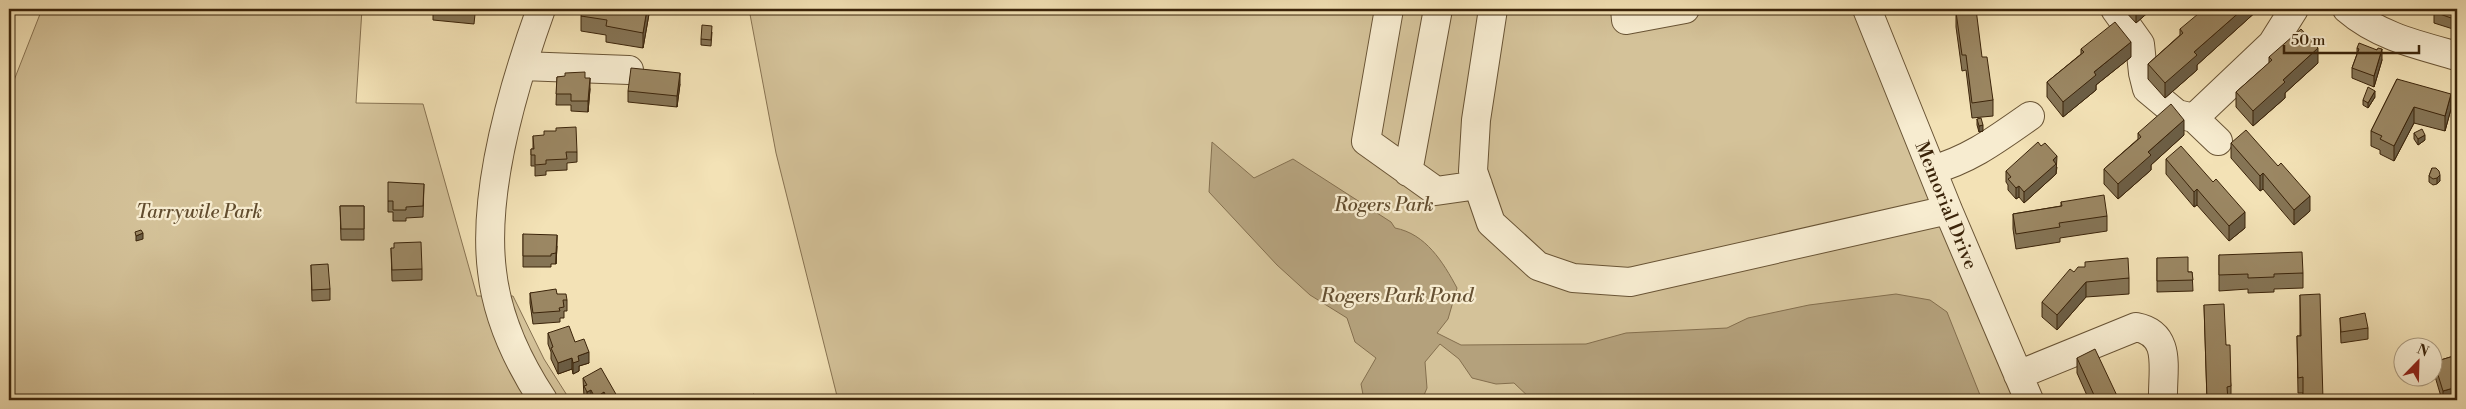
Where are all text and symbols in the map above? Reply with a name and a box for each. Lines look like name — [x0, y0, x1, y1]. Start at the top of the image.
scale bar — [2284, 22, 2418, 54]
text: 50 m — [2291, 31, 2325, 50]
street label: Memorial Drive — [1909, 138, 1983, 273]
park label: Rogers Park — [1333, 193, 1434, 217]
park label: Tarrywile Park — [136, 200, 262, 224]
water label: Rogers Park Pond — [1320, 284, 1474, 309]
north arrow — [2394, 336, 2444, 386]
text: N — [2414, 341, 2431, 361]

